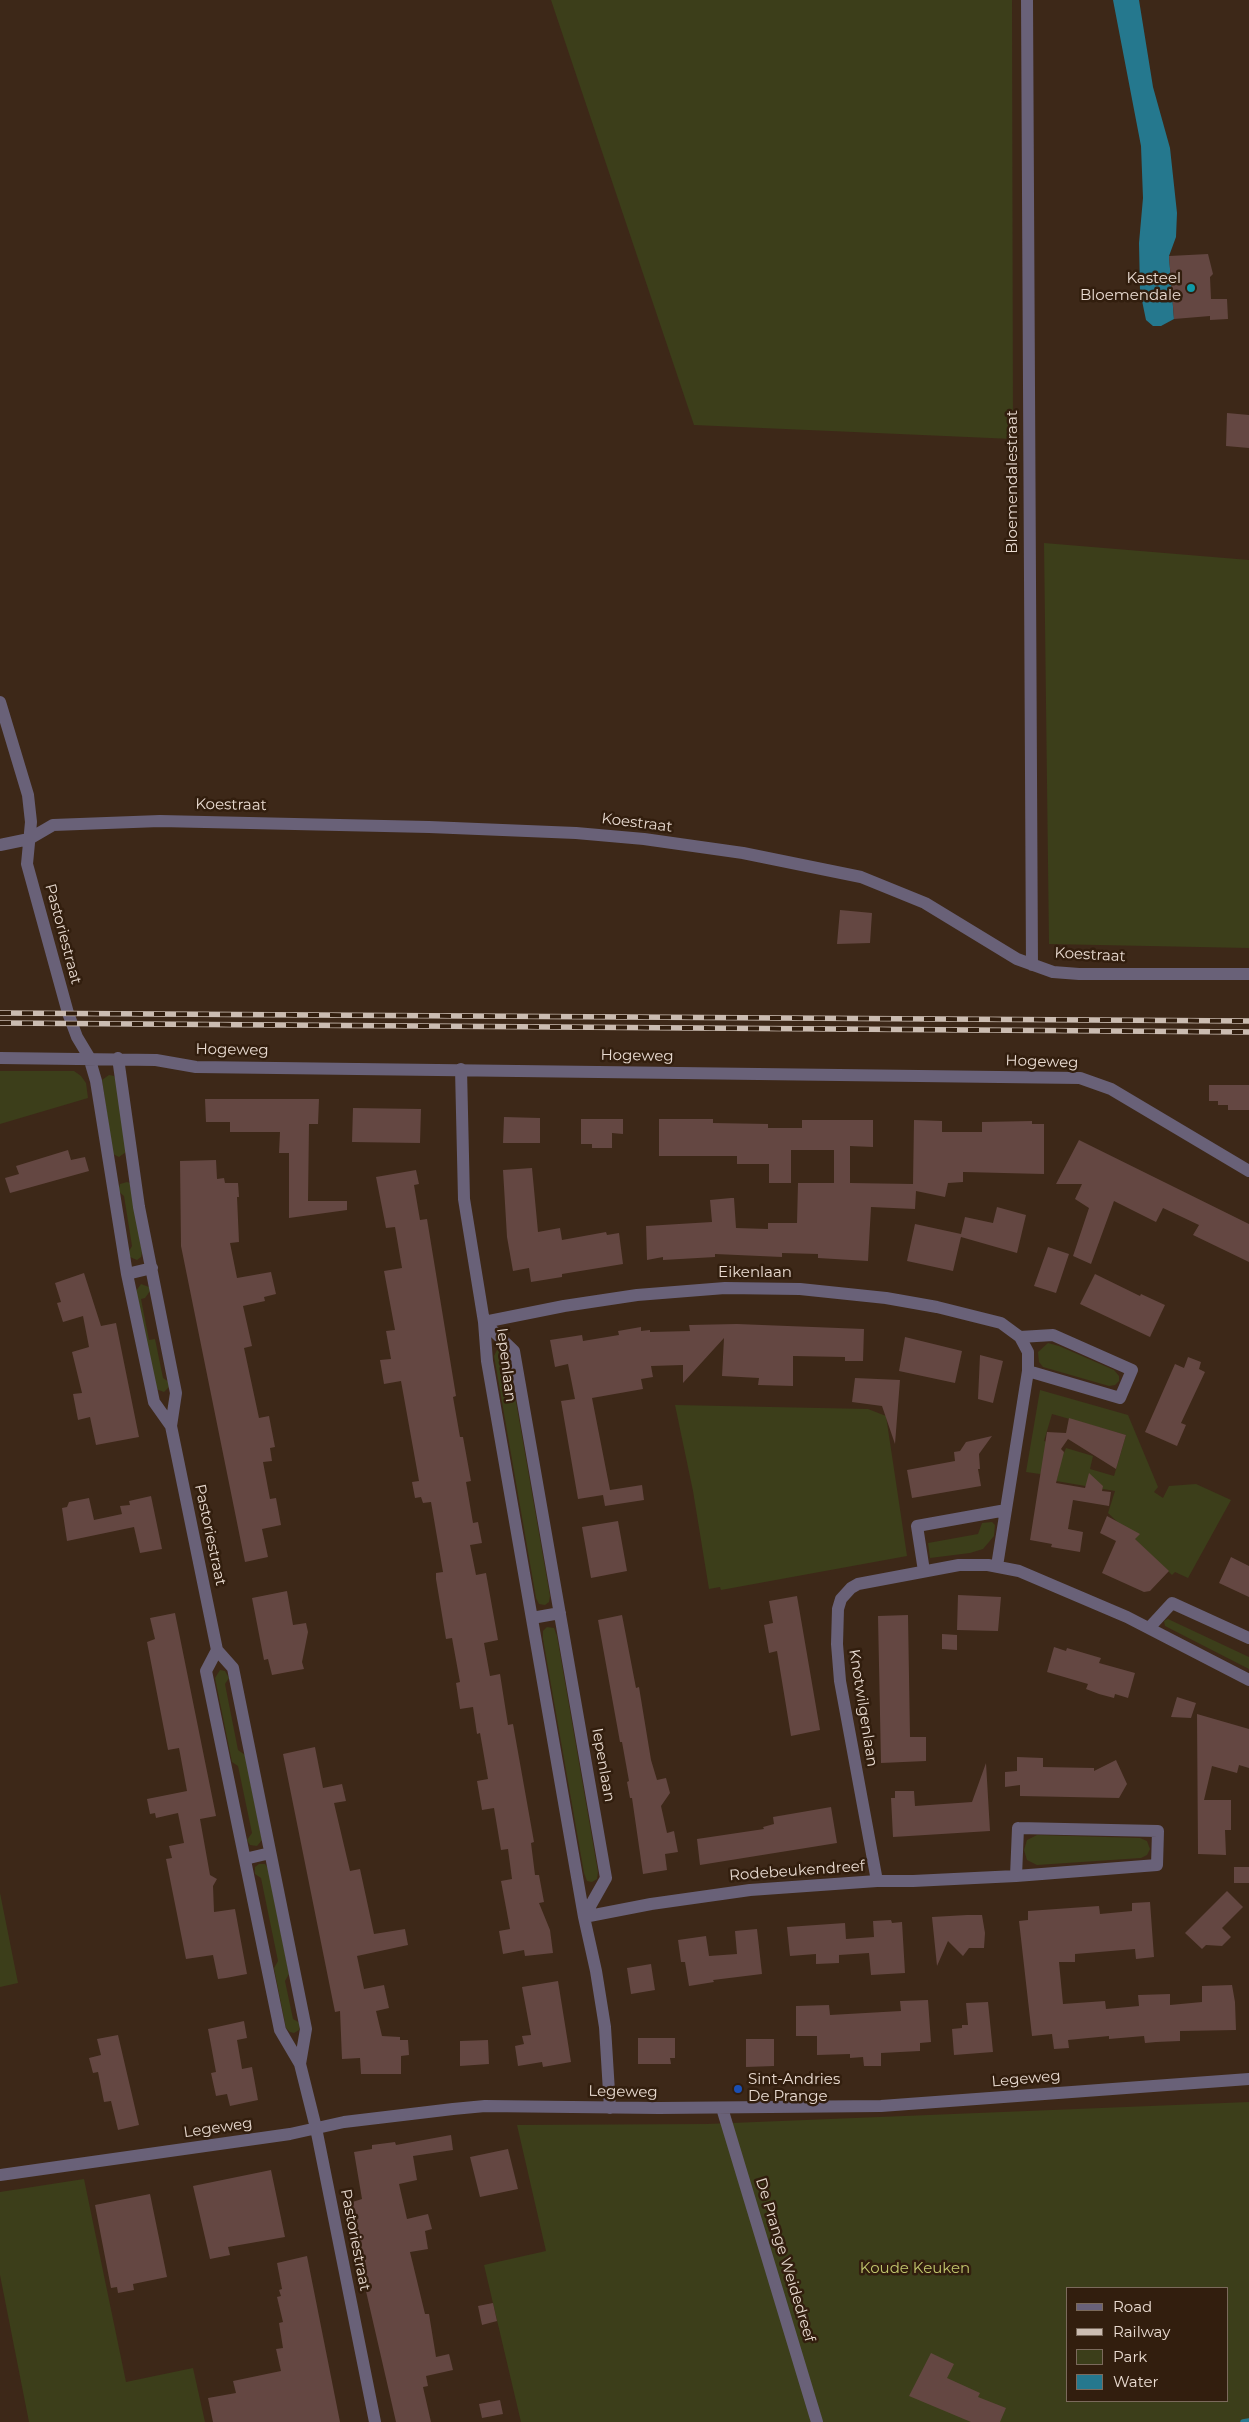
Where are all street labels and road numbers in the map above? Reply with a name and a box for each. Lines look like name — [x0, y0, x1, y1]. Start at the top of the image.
street label: Bloemendalestraat — [1004, 410, 1022, 554]
street label: Koestraat — [195, 795, 267, 815]
street label: Koestraat — [600, 810, 674, 836]
street label: Pastoriestraat — [41, 882, 85, 986]
street label: Koestraat — [1054, 944, 1126, 966]
street label: Hogeweg — [195, 1040, 269, 1060]
street label: Hogeweg — [600, 1046, 674, 1066]
street label: Hogeweg — [1005, 1052, 1079, 1072]
street label: Eikenlaan — [718, 1264, 792, 1282]
street label: Iepenlaan — [493, 1327, 519, 1403]
street label: Pastoriestraat — [190, 1482, 230, 1588]
street label: Knotwilgenlaan — [845, 1648, 881, 1768]
street label: Iepenlaan — [588, 1727, 618, 1803]
street label: Rodebeukendreef — [729, 1857, 865, 1885]
street label: Legeweg — [991, 2067, 1061, 2091]
street label: Legeweg — [588, 2082, 658, 2102]
street label: Legeweg — [182, 2114, 254, 2142]
street label: De Prange Weidedreef — [751, 2176, 819, 2344]
street label: Pastoriestraat — [336, 2187, 374, 2293]

